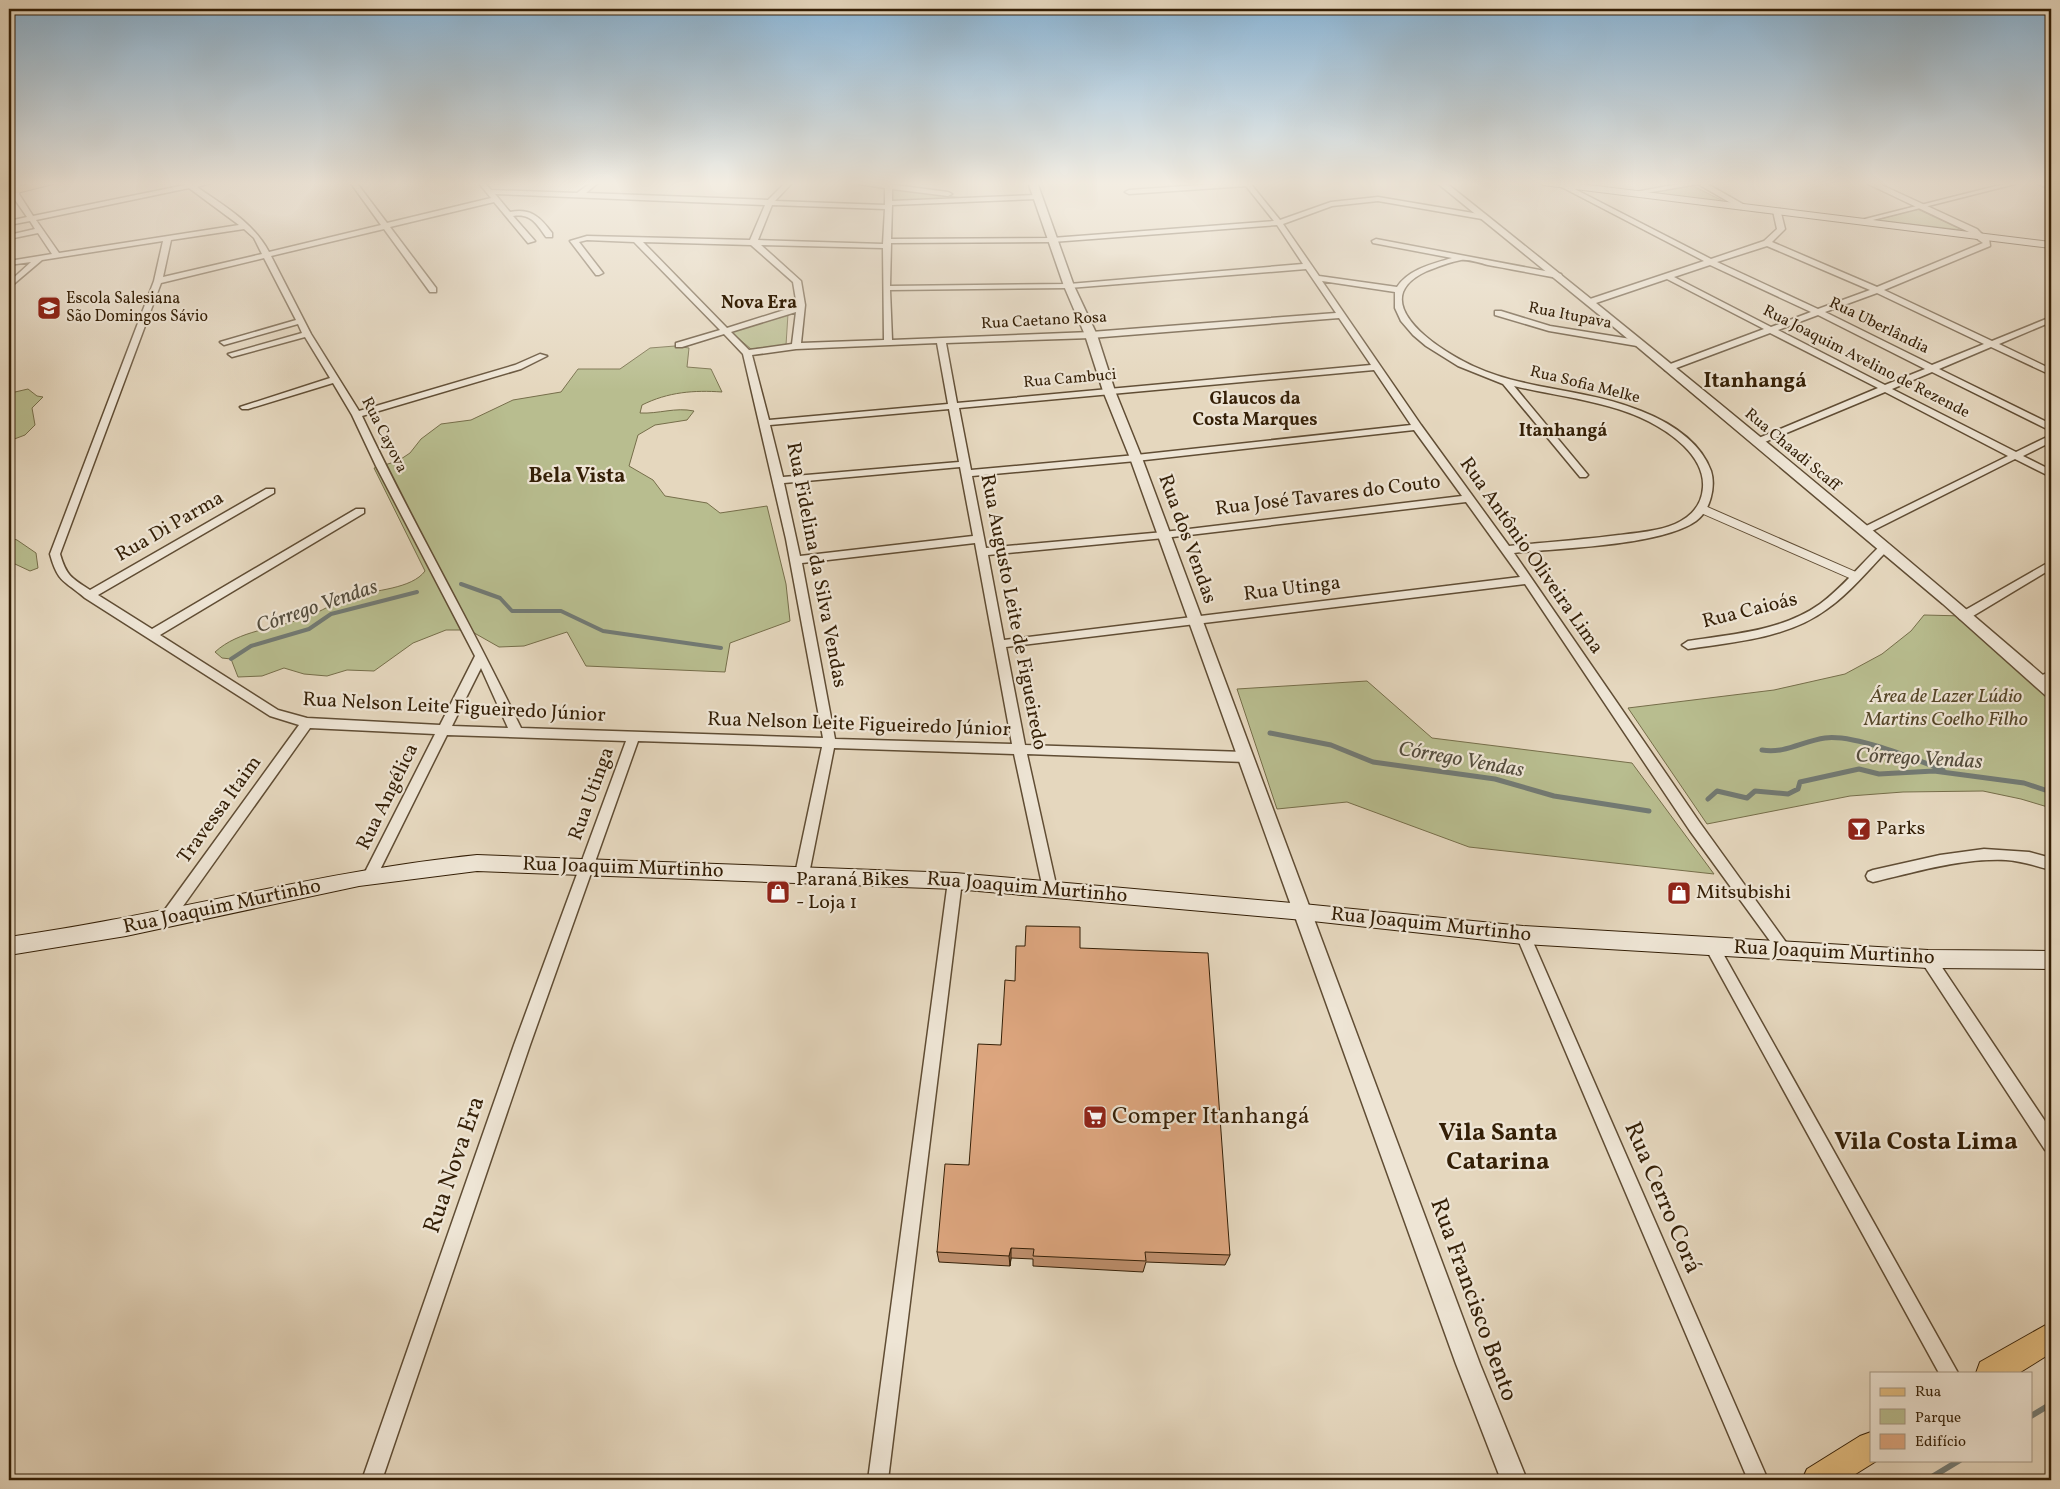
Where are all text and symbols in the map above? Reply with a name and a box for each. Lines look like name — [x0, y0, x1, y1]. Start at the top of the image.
place label: Escola Salesiana São Domingos Sávio — [66, 288, 208, 328]
district label: Nova Era — [721, 291, 797, 316]
street label: Rua Uberlândia — [1825, 292, 1933, 360]
school or university icon: Escola Salesiana São Domingos Sávio — [36, 295, 62, 321]
street label: Rua Itupava — [1526, 297, 1614, 335]
street label: Rua Joaquim Avelino de Rezende — [1759, 300, 1973, 424]
street label: Rua Caetano Rosa — [981, 307, 1107, 335]
street label: Rua Sofia Melke — [1528, 361, 1642, 409]
street label: Rua Cambuci — [1022, 364, 1118, 394]
district label: Itanhangá — [1703, 367, 1807, 396]
district label: Glaucos da Costa Marques — [1192, 387, 1318, 433]
street label: Rua Cayova — [356, 393, 413, 477]
street label: Rua Chaadi Scaff — [1739, 403, 1846, 497]
district label: Itanhangá — [1519, 419, 1607, 444]
street label: Rua Fidelina da Silva Vendas — [778, 440, 854, 690]
street label: Rua Antônio Oliveira Lima — [1452, 452, 1610, 660]
district label: Bela Vista — [529, 462, 625, 491]
street label: Rua José Tavares do Couto — [1214, 468, 1442, 524]
street label: Rua dos Vendas — [1151, 470, 1223, 608]
street label: Rua Augusto Leite de Figueiredo — [972, 472, 1054, 752]
street label: Rua Di Parma — [111, 485, 229, 569]
street label: Rua Utinga — [1242, 569, 1342, 609]
water label: Córrego Vendas — [252, 573, 382, 641]
street label: Rua Caioás — [1699, 586, 1801, 636]
park label: Área de Lazer Lúdio Martins Coelho Filho — [1863, 683, 2028, 734]
street label: Rua Nelson Leite Figueiredo Júnior — [302, 686, 606, 730]
street label: Rua Nelson Leite Figueiredo Júnior — [707, 706, 1011, 744]
water label: Córrego Vendas — [1396, 735, 1526, 785]
street label: Rua Angélica — [350, 739, 426, 855]
water label: Córrego Vendas — [1855, 741, 1983, 777]
street label: Rua Utinga — [562, 743, 622, 845]
street label: Travessa Itaim — [171, 750, 269, 870]
place label: Parks — [1876, 815, 1925, 843]
bar icon: Parks — [1846, 816, 1872, 842]
street label: Rua Joaquim Murtinho — [522, 850, 724, 886]
street label: Rua Joaquim Murtinho — [925, 865, 1129, 911]
place label: Paraná Bikes - Loja 1 — [796, 866, 909, 917]
street label: Rua Joaquim Murtinho — [121, 872, 323, 942]
shop icon: Paraná Bikes - Loja 1 — [765, 879, 791, 905]
place label: Mitsubishi — [1696, 879, 1791, 907]
shop icon: Mitsubishi — [1666, 880, 1692, 906]
street label: Rua Joaquim Murtinho — [1329, 901, 1533, 949]
street label: Rua Joaquim Murtinho — [1733, 934, 1935, 972]
street label: Rua Nova Era — [416, 1092, 494, 1238]
place label: Comper Itanhangá — [1112, 1100, 1310, 1134]
supermarket icon: Comper Itanhangá — [1082, 1104, 1108, 1130]
district label: Vila Santa Catarina — [1438, 1116, 1558, 1180]
street label: Rua Cerro Corá — [1615, 1117, 1709, 1279]
district label: Vila Costa Lima — [1834, 1125, 2018, 1160]
street label: Rua Francisco Bento — [1420, 1194, 1526, 1406]
legend — [1870, 1372, 2032, 1462]
text: Rua — [1915, 1382, 1941, 1403]
text: Parque — [1915, 1408, 1961, 1429]
text: Edifício — [1915, 1432, 1966, 1453]

